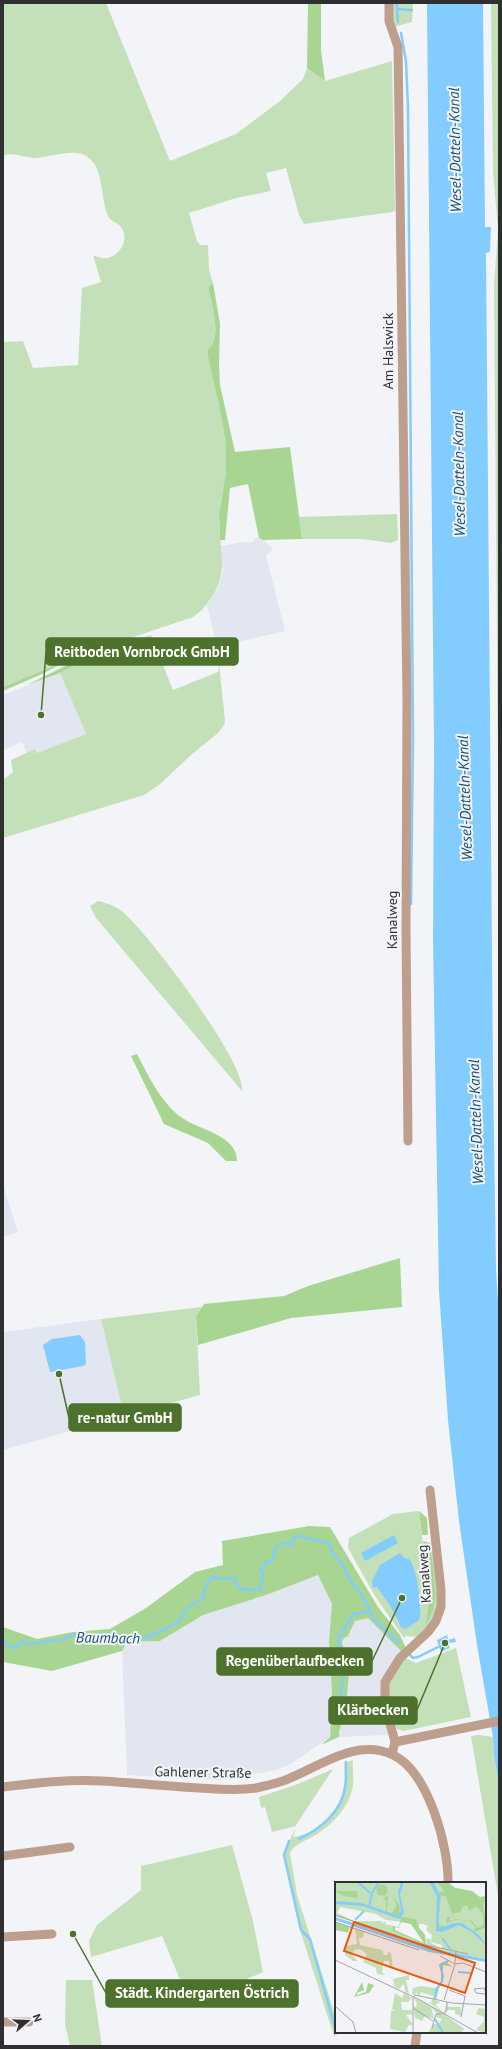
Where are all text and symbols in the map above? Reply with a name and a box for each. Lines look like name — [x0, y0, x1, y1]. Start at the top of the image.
water label: Wesel-Datteln-Kanal — [444, 87, 465, 213]
street label: Am Halswick — [379, 312, 397, 389]
water label: Wesel-Datteln-Kanal — [448, 411, 469, 537]
callout: Reitboden Vornbrock GmbH — [46, 638, 238, 665]
text: Reitboden Vornbrock GmbH — [54, 642, 230, 661]
water label: Wesel-Datteln-Kanal — [453, 735, 476, 861]
street label: Kanalweg — [383, 891, 401, 949]
water label: Wesel-Datteln-Kanal — [464, 1059, 487, 1185]
callout: re-natur GmbH — [69, 1404, 181, 1431]
text: re-natur GmbH — [77, 1408, 173, 1427]
street label: Kanalweg — [413, 1544, 435, 1604]
water label: Baumbach — [76, 1627, 140, 1648]
callout: Regenüberlaufbecken — [217, 1648, 372, 1675]
text: Regenüberlaufbecken — [226, 1651, 364, 1670]
callout: Klärbecken — [329, 1697, 417, 1724]
text: Klärbecken — [337, 1700, 409, 1719]
street label: Gahlener Straße — [154, 1762, 252, 1782]
inset map — [335, 1882, 486, 2033]
callout: Städt. Kindergarten Östrich — [106, 1980, 298, 2007]
text: Städt. Kindergarten Östrich — [115, 1983, 289, 2002]
north arrow — [8, 2001, 48, 2041]
text: N — [30, 2012, 45, 2023]

